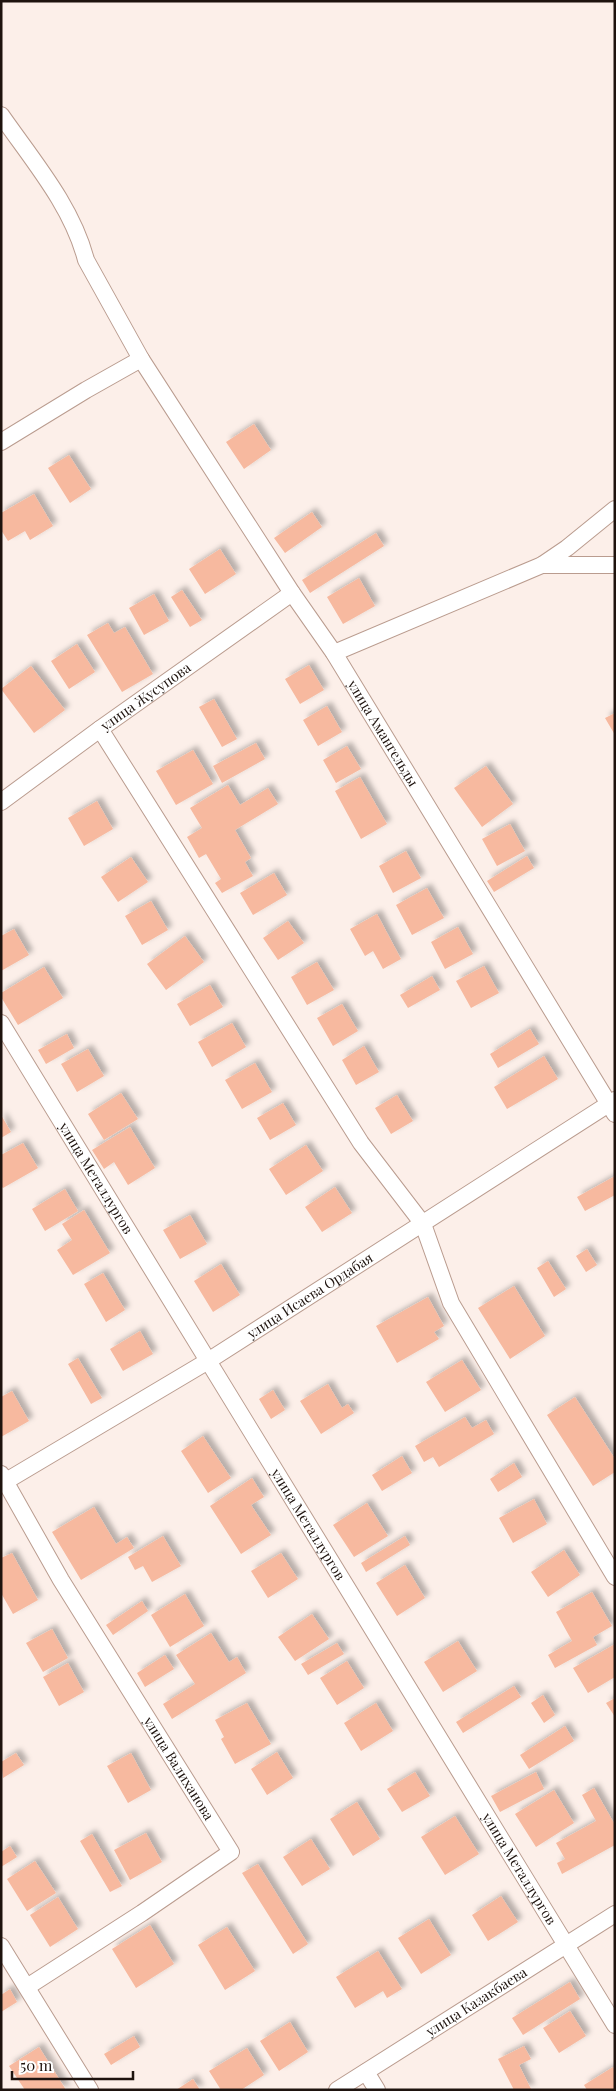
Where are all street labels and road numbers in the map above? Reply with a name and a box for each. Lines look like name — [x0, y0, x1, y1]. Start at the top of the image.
street label: улица Жусупова — [96, 658, 194, 735]
street label: улица Амангельды — [343, 675, 423, 790]
street label: улица Металлургов — [54, 1118, 138, 1238]
street label: улица Исаева Ордабая — [242, 1248, 377, 1343]
street label: улица Металлургов — [267, 1464, 350, 1584]
street label: улица Валиханова — [139, 1712, 219, 1824]
street label: улица Металлургов — [478, 1808, 561, 1928]
street label: улица Казакбаева — [421, 1962, 530, 2041]

